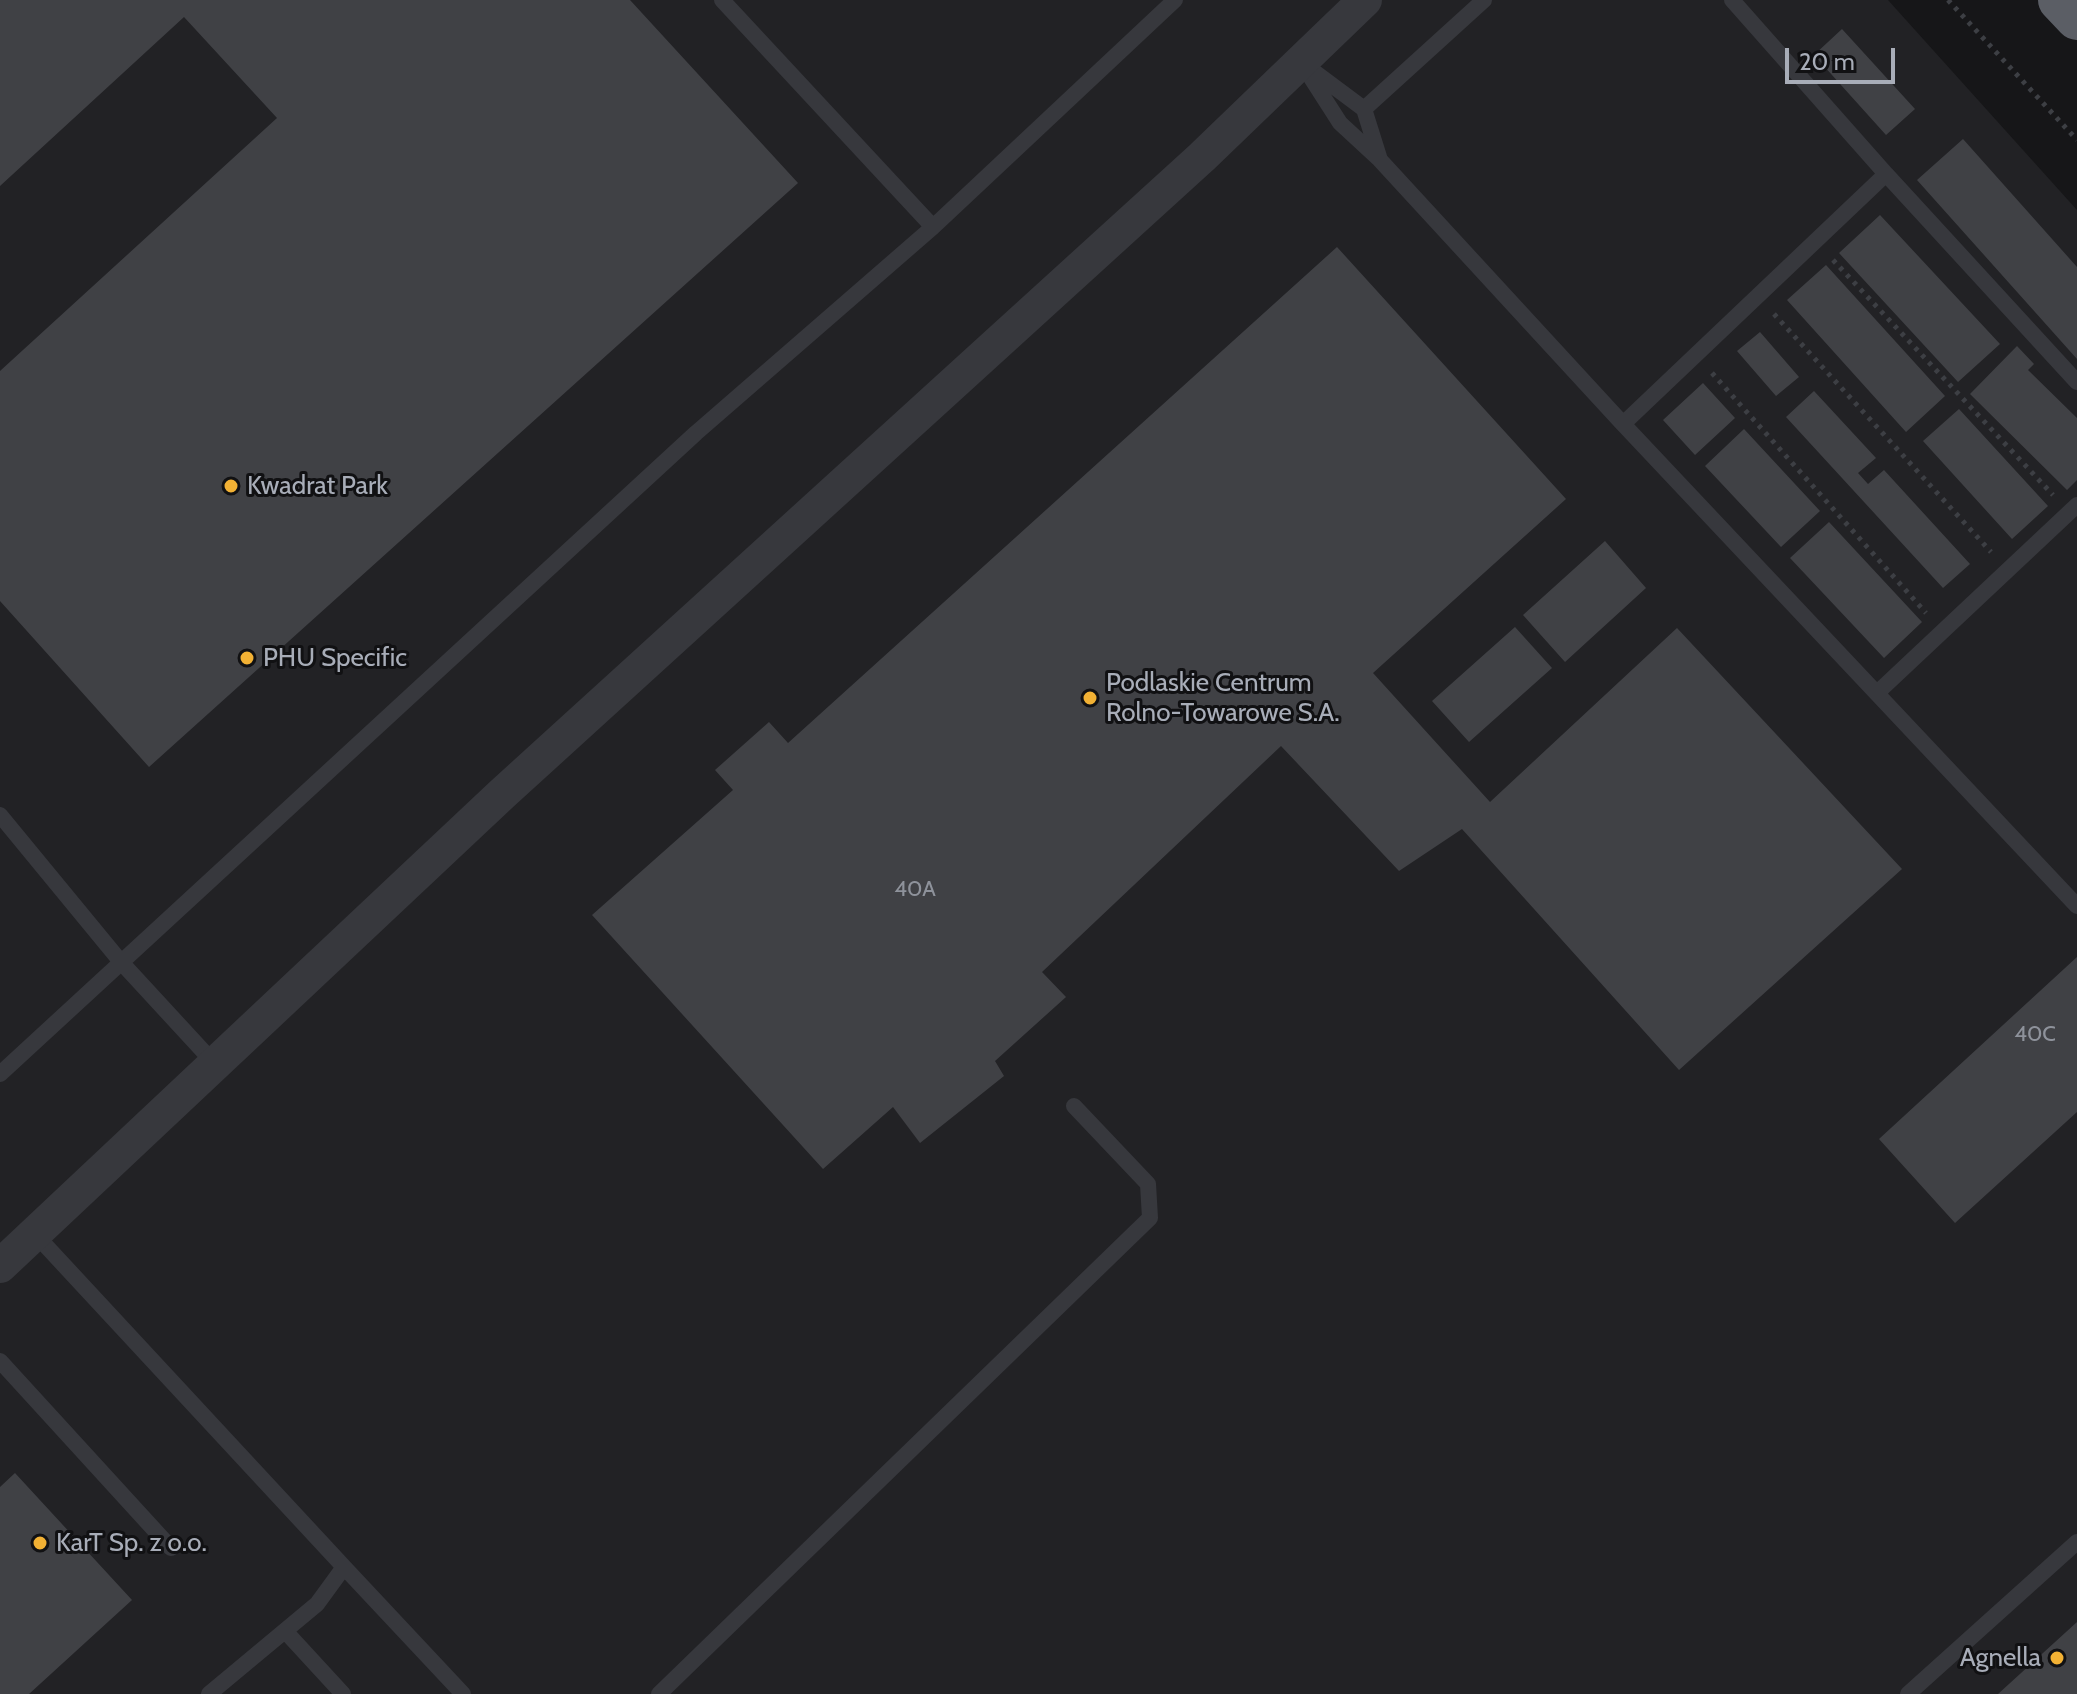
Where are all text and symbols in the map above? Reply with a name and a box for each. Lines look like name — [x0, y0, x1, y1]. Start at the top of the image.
scale bar — [1789, 32, 1899, 82]
text: 20 m — [1799, 47, 1855, 76]
place label: Kwadrat Park — [247, 470, 388, 502]
marker: Kwadrat Park — [222, 477, 240, 495]
place label: PHU Specific — [263, 642, 407, 674]
marker: PHU Specific — [238, 649, 256, 667]
place label: Podlaskie Centrum Rolno-Towarowe S.A. — [1106, 667, 1340, 728]
marker: Podlaskie Centrum Rolno-Towarowe S.A. — [1081, 689, 1099, 707]
house number: 40A — [894, 877, 936, 903]
house number: 40C — [2014, 1022, 2056, 1048]
place label: KarT Sp. z o.o. — [56, 1527, 207, 1559]
marker: KarT Sp. z o.o. — [31, 1534, 49, 1552]
place label: Agnella — [1960, 1642, 2041, 1674]
marker: Agnella — [2048, 1649, 2066, 1667]

